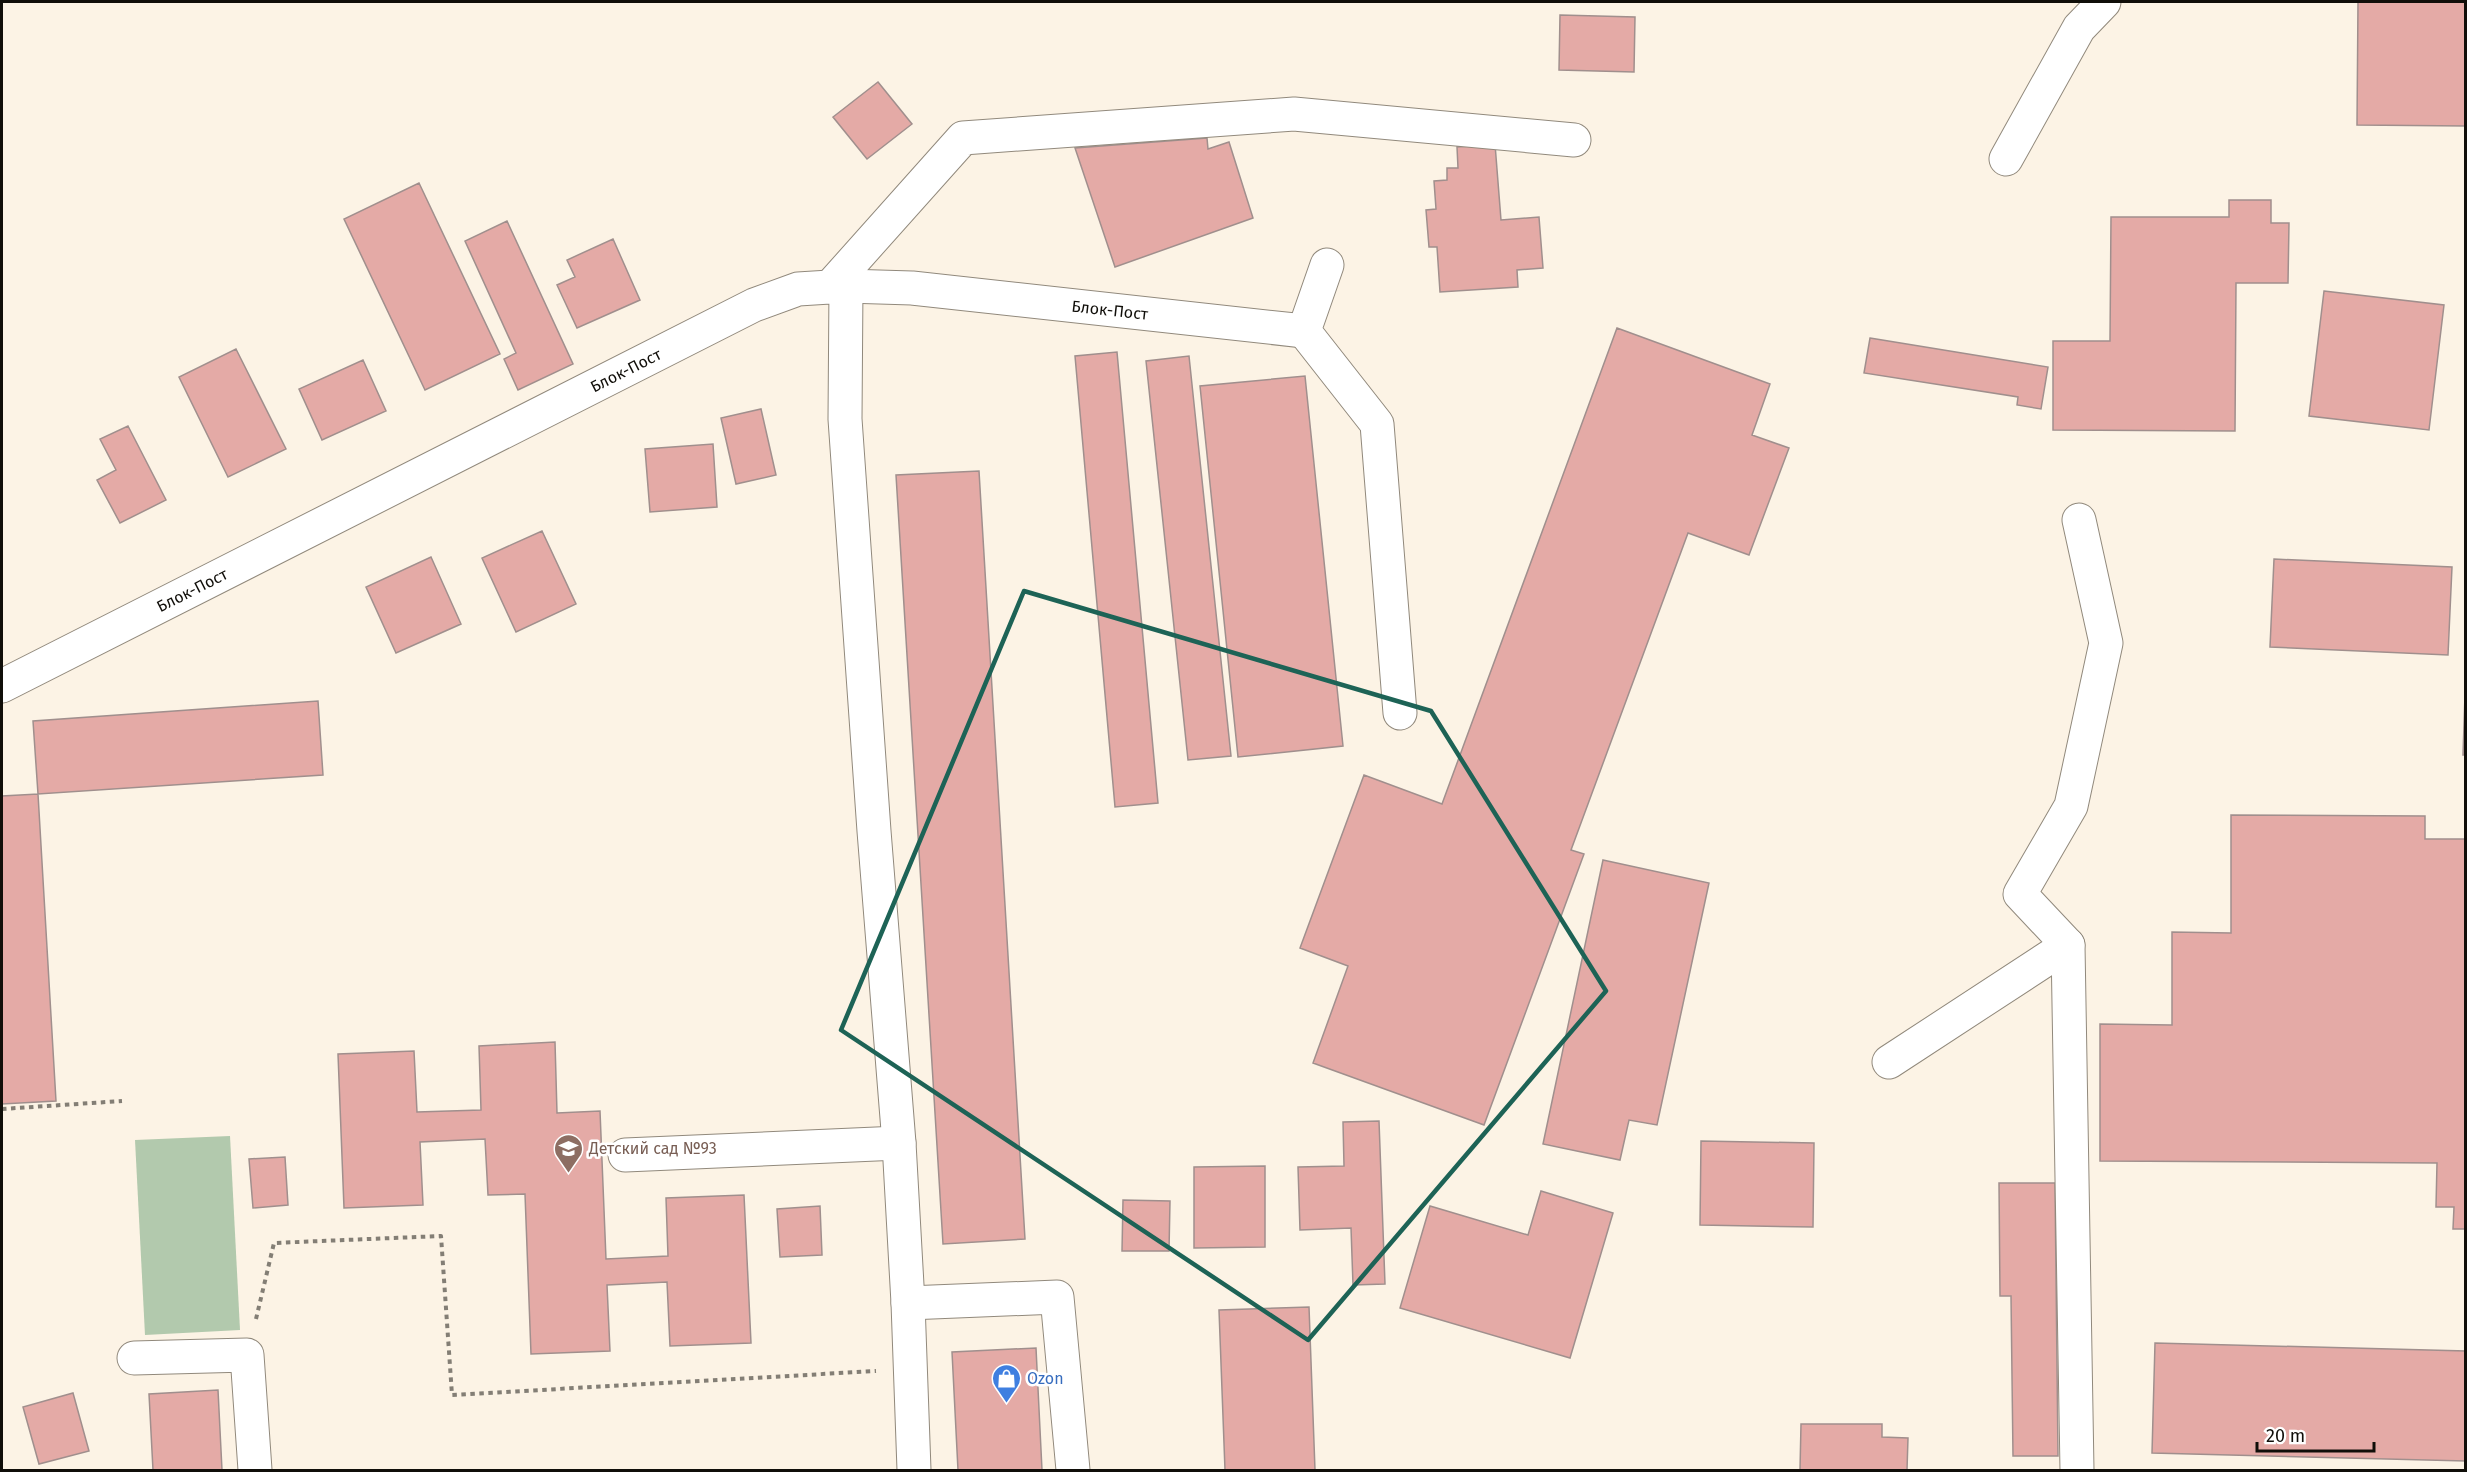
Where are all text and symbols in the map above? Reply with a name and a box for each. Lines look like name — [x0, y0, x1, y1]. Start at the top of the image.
street label: Блок-Пост — [1071, 297, 1150, 324]
street label: Блок-Пост — [587, 344, 665, 396]
street label: Блок-Пост — [154, 564, 232, 616]
school or university icon: Детский сад №93 — [552, 1132, 584, 1174]
place label: Детский сад №93 — [588, 1139, 717, 1158]
shop icon: Ozon — [990, 1362, 1022, 1404]
place label: Ozon — [1027, 1369, 1064, 1388]
scale bar — [2257, 1415, 2374, 1453]
text: 20 m — [2266, 1425, 2305, 1447]

